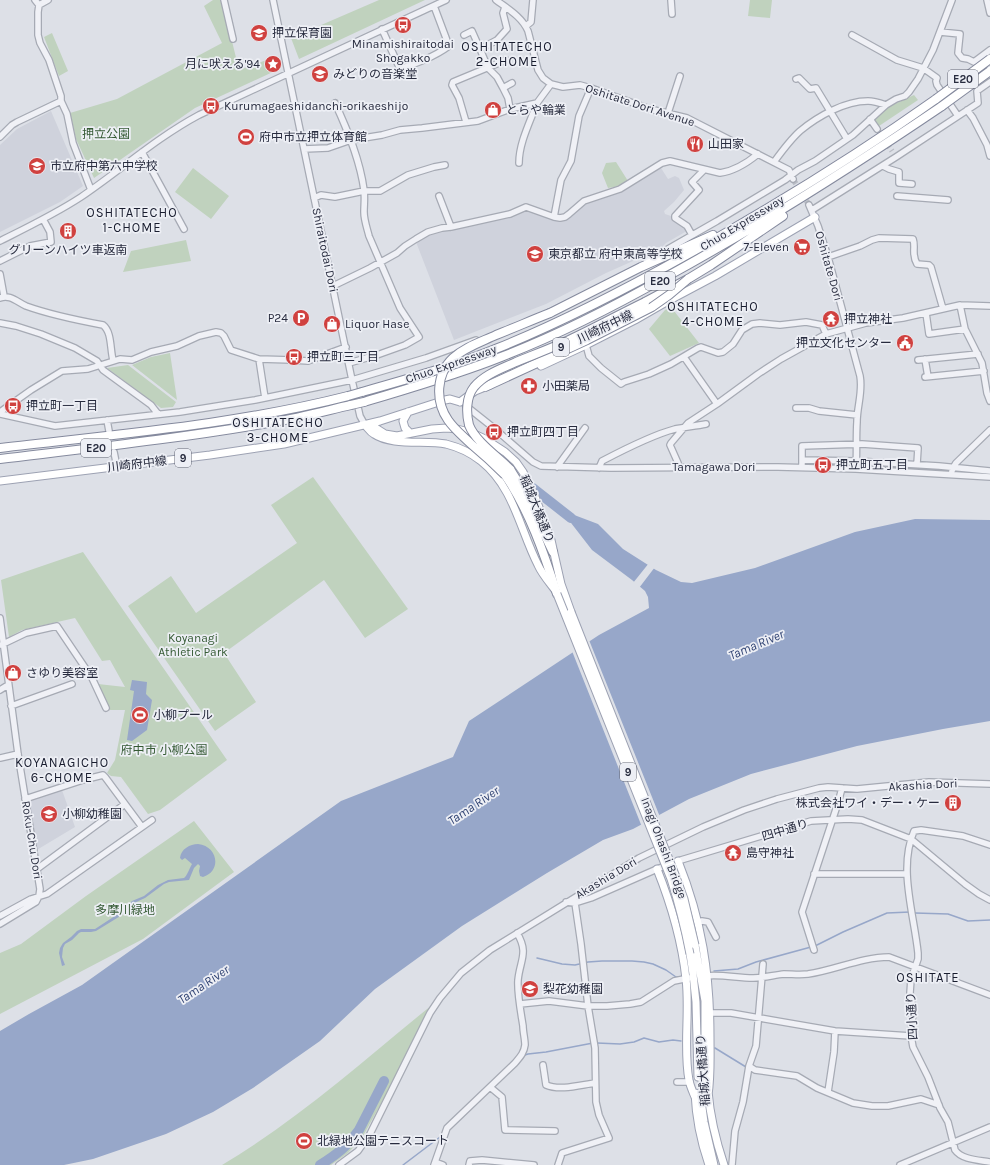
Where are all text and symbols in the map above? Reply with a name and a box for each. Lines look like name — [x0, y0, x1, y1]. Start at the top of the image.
bus stop icon: Minamishiraitodai Shogakko — [393, 15, 413, 35]
school or university icon: 押立保育園 — [249, 23, 269, 43]
place label: 押立保育園 — [272, 26, 332, 40]
place label: Minamishiraitodai Shogakko — [352, 37, 454, 65]
district label: OSHITATECHO 2-CHOME — [461, 39, 553, 69]
place icon: 月に吠える'94 — [263, 54, 283, 74]
place label: 月に吠える'94 — [185, 57, 260, 71]
school or university icon: みどりの音楽堂 — [310, 64, 330, 84]
place label: みどりの音楽堂 — [333, 67, 417, 81]
road number: E20 — [948, 70, 978, 88]
street label: Oshitate Dori Avenue — [584, 81, 696, 129]
bus stop icon: Kurumagaeshidanchi-orikaeshijo — [201, 96, 221, 116]
place label: Kurumagaeshidanchi-orikaeshijo — [224, 99, 408, 113]
shop icon: とらや輪業 — [483, 100, 503, 120]
place label: とらや輪業 — [506, 103, 566, 117]
park label: 押立公園 — [82, 127, 130, 141]
sports icon: 府中市立押立体育館 — [236, 127, 256, 147]
place label: 府中市立押立体育館 — [259, 130, 367, 144]
restaurant icon: 山田家 — [685, 134, 705, 154]
place label: 山田家 — [708, 137, 744, 151]
school or university icon: 市立府中第六中学校 — [27, 156, 47, 176]
place label: 市立府中第六中学校 — [50, 159, 158, 173]
street label: Chuo Expressway — [698, 192, 787, 254]
district label: OSHITATECHO 1-CHOME — [86, 205, 178, 235]
street label: Shiraitodai Dori — [309, 206, 341, 294]
building icon: グリーンハイツ車返南 — [58, 221, 78, 241]
street label: Oshitate Dori — [812, 230, 846, 302]
supermarket icon: 7-Eleven — [792, 237, 812, 257]
place label: 7-Eleven — [743, 240, 789, 254]
place label: グリーンハイツ車返南 — [8, 243, 128, 257]
school or university icon: 東京都立 府中東高等学校 — [525, 244, 545, 264]
place label: 東京都立 府中東高等学校 — [548, 247, 683, 261]
road number: E20 — [645, 272, 675, 290]
district label: OSHITATECHO 4-CHOME — [667, 299, 759, 329]
parking icon: P24 — [291, 308, 311, 328]
street label: 川崎府中線 — [575, 308, 635, 346]
temple icon: 押立神社 — [821, 309, 841, 329]
place label: P24 — [268, 311, 288, 325]
place label: 押立神社 — [844, 312, 892, 326]
shop icon: Liquor Hase — [322, 314, 342, 334]
place label: Liquor Hase — [345, 317, 409, 331]
public building icon: 押立文化センター — [895, 333, 915, 353]
place label: 押立文化センター — [796, 336, 892, 350]
road number: 9 — [553, 338, 569, 356]
street label: Chuo Expressway — [404, 342, 499, 386]
bus stop icon: 押立町三丁目 — [284, 347, 304, 367]
place label: 押立町三丁目 — [307, 350, 379, 364]
pharmacy icon: 小田薬局 — [519, 376, 539, 396]
place label: 小田薬局 — [542, 379, 590, 393]
bus stop icon: 押立町一丁目 — [3, 396, 23, 416]
place label: 押立町一丁目 — [26, 399, 98, 413]
district label: OSHITATECHO 3-CHOME — [232, 415, 324, 445]
bus stop icon: 押立町四丁目 — [484, 422, 504, 442]
place label: 押立町四丁目 — [507, 425, 579, 439]
road number: E20 — [81, 439, 111, 457]
road number: 9 — [175, 449, 191, 467]
street label: 川崎府中線 — [106, 453, 168, 475]
bus stop icon: 押立町五丁目 — [813, 455, 833, 475]
place label: 押立町五丁目 — [836, 458, 908, 472]
street label: Tamagawa Dori — [672, 460, 756, 474]
street label: 稲城大橋通り — [517, 473, 557, 545]
water label: Tama River — [726, 626, 787, 663]
park label: Koyanagi Athletic Park — [158, 631, 228, 659]
shop icon: さゆり美容室 — [3, 663, 23, 683]
place label: さゆり美容室 — [26, 666, 98, 680]
sports icon: 小柳プール — [130, 705, 150, 725]
place label: 小柳プール — [153, 708, 213, 722]
park label: 府中市 小柳公園 — [121, 743, 207, 757]
district label: KOYANAGICHO 6-CHOME — [15, 755, 109, 785]
road number: 9 — [620, 763, 636, 781]
street label: Akashia Dori — [888, 776, 958, 794]
water label: Tama River — [445, 782, 502, 828]
building icon: 株式会社ワイ・デー・ケー — [943, 793, 963, 813]
street label: Inagi Ohashi Bridge — [638, 795, 690, 901]
place label: 株式会社ワイ・デー・ケー — [796, 796, 940, 810]
street label: Roku-Chu Dori — [19, 800, 45, 880]
school or university icon: 小柳幼稚園 — [39, 804, 59, 824]
place label: 小柳幼稚園 — [62, 807, 122, 821]
street label: 四中通り — [760, 816, 810, 844]
temple icon: 島守神社 — [723, 843, 743, 863]
place label: 島守神社 — [746, 846, 794, 860]
street label: Akashia Dori — [573, 854, 639, 902]
park label: 多摩川緑地 — [95, 903, 155, 917]
water label: Tama River — [175, 961, 232, 1007]
district label: OSHITATE — [896, 970, 960, 985]
school or university icon: 梨花幼稚園 — [520, 979, 540, 999]
place label: 梨花幼稚園 — [543, 982, 603, 996]
street label: 四小通り — [904, 992, 920, 1040]
street label: 稲城大橋通り — [694, 1034, 712, 1106]
sports icon: 北緑地公園テニスコート — [294, 1131, 314, 1151]
place label: 北緑地公園テニスコート — [317, 1134, 449, 1148]

